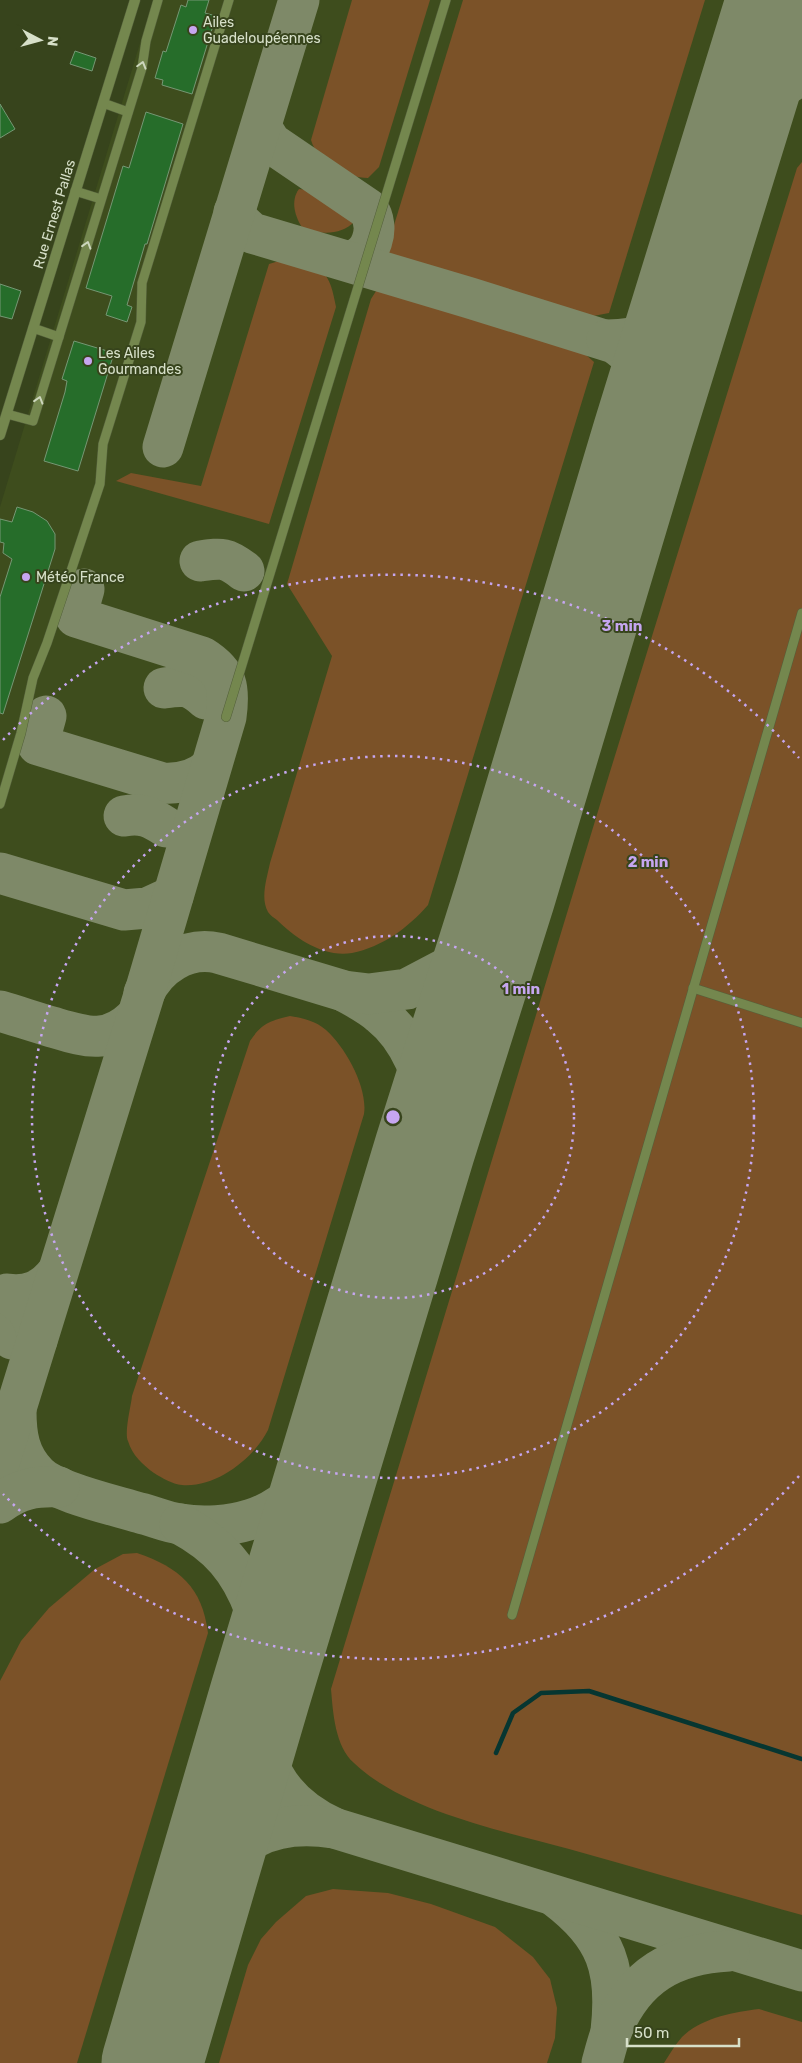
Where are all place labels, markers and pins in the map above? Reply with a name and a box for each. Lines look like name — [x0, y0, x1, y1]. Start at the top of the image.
place label: Ailes Guadeloupéennes — [203, 14, 321, 47]
marker: Ailes Guadeloupéennes — [187, 24, 199, 36]
place label: Les Ailes Gourmandes — [98, 345, 181, 378]
marker: Les Ailes Gourmandes — [82, 355, 94, 367]
place label: Météo France — [36, 569, 125, 586]
marker: Météo France — [20, 571, 32, 583]
centre of rings — [384, 1108, 402, 1126]

